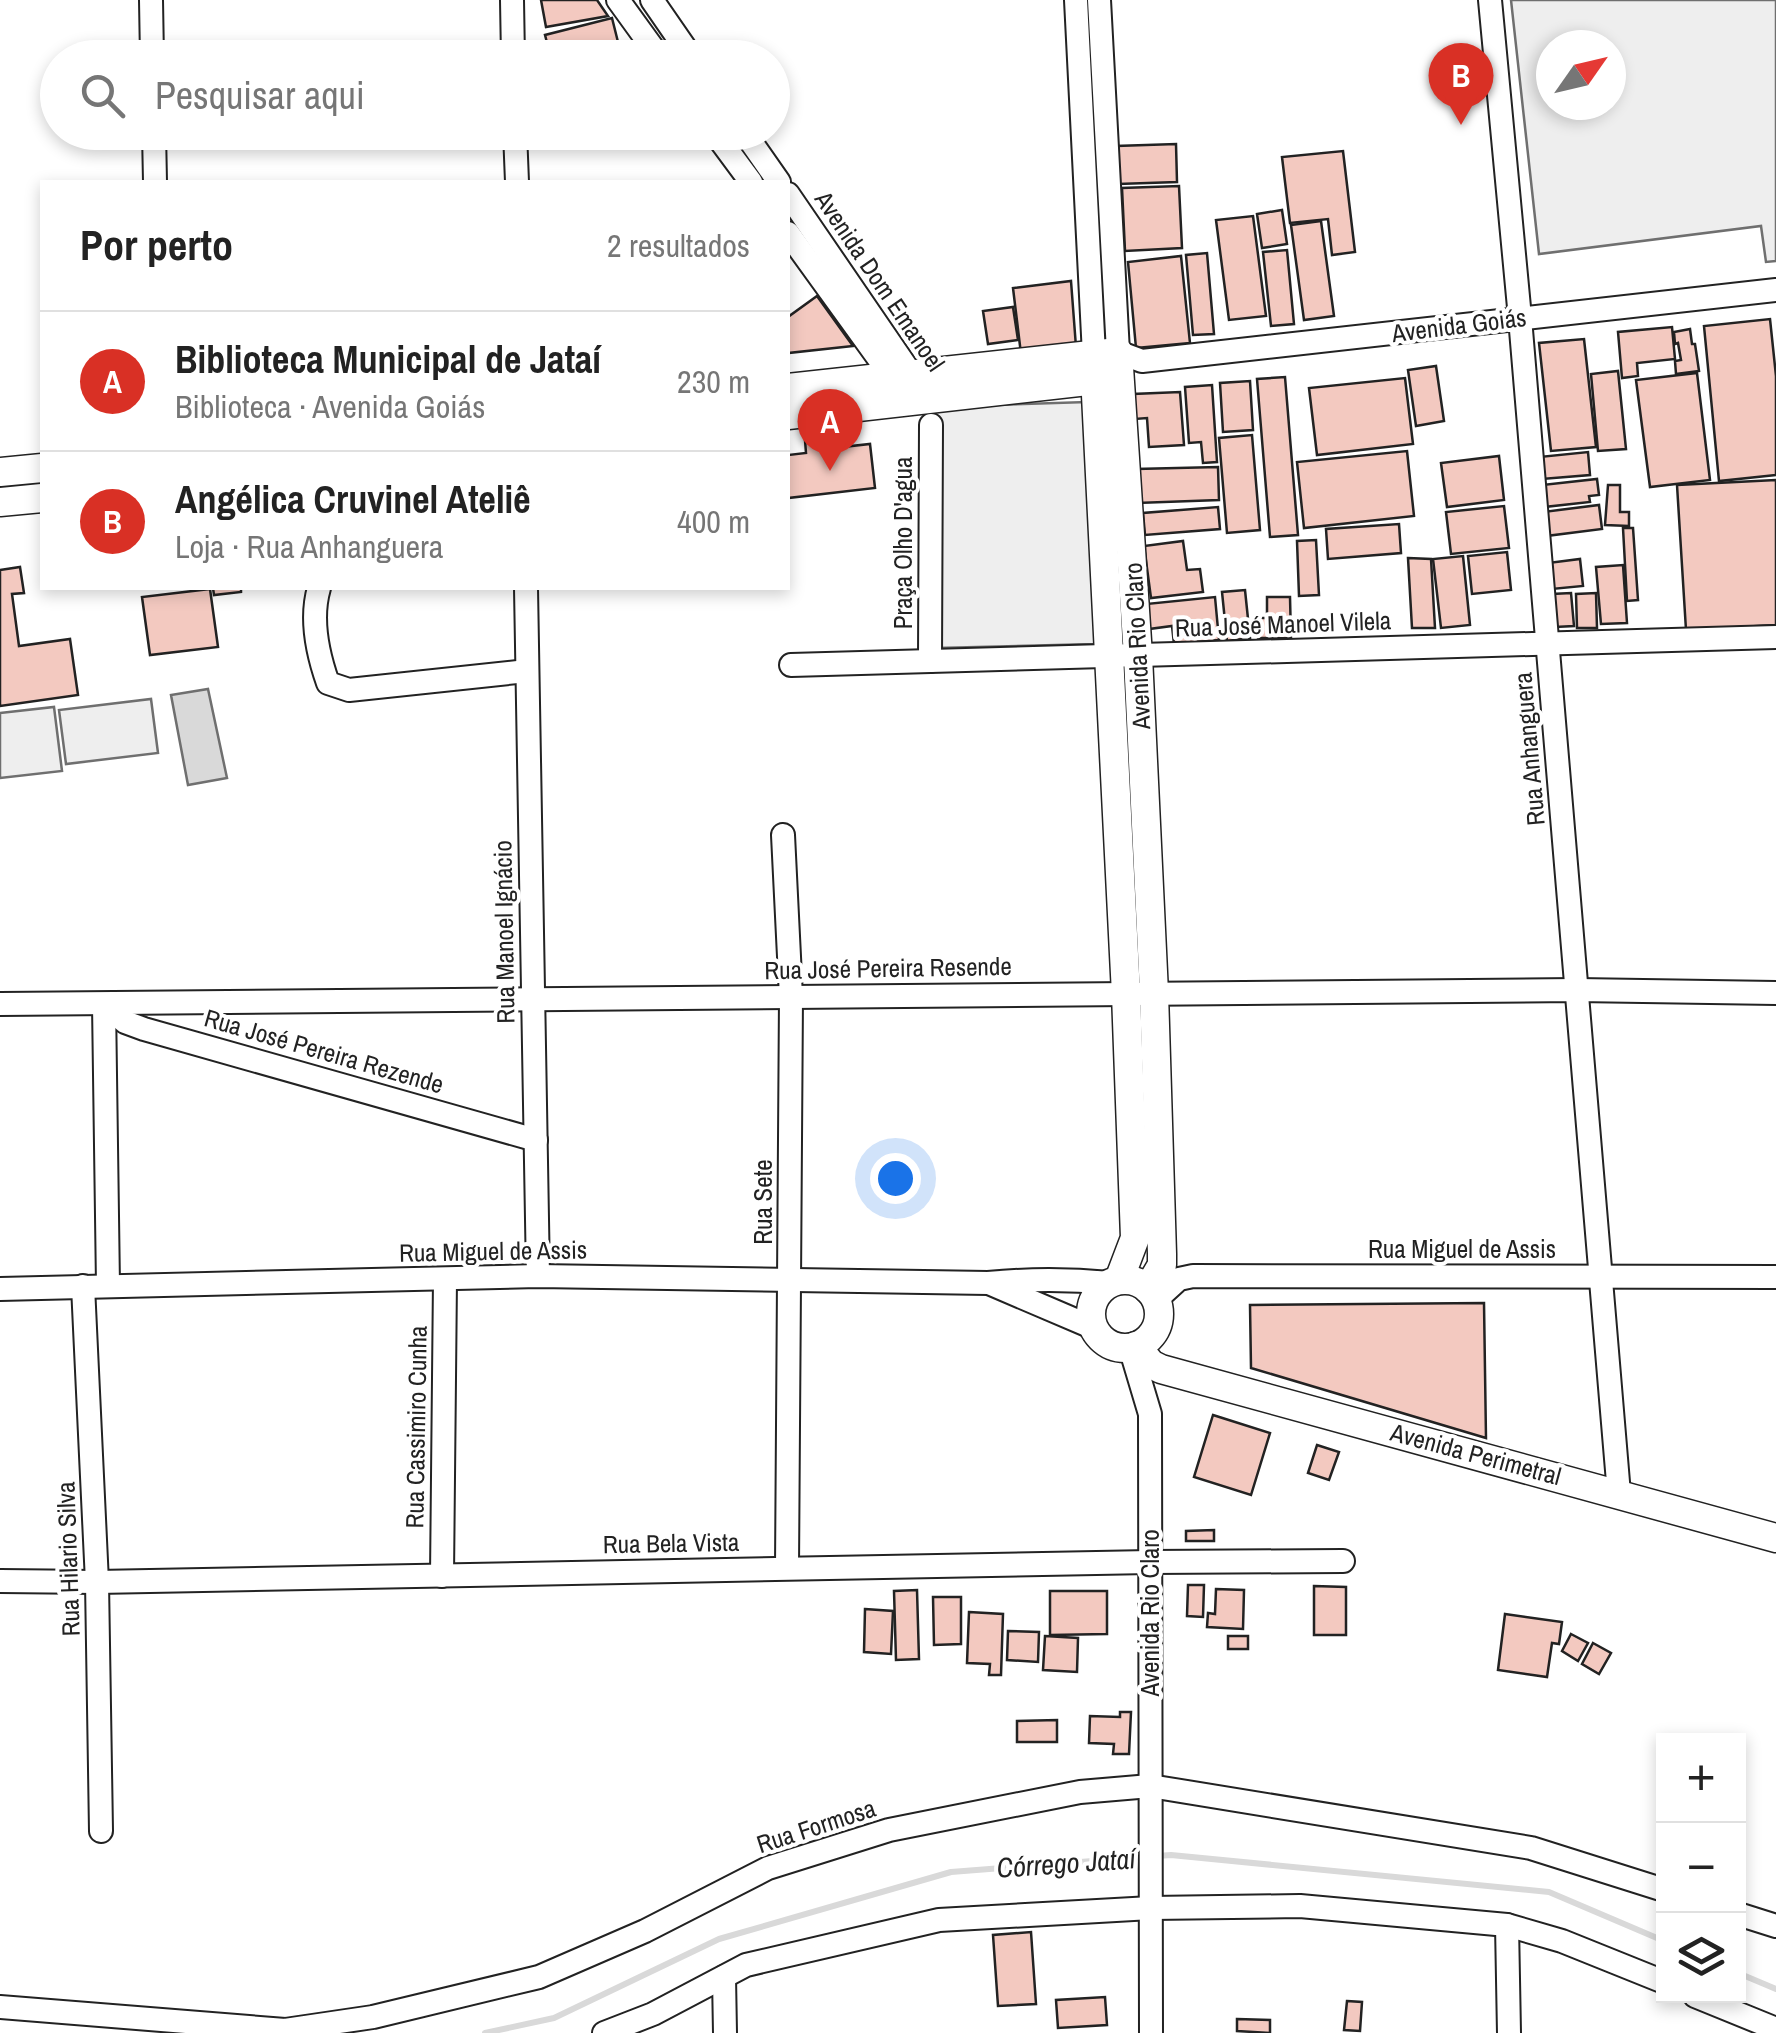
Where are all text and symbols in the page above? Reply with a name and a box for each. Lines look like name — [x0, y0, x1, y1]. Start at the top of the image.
north arrow — [1536, 30, 1626, 120]
search box — [40, 40, 790, 150]
pin: B — [1428, 42, 1494, 125]
icon: search — [75, 68, 130, 123]
text: Pesquisar aqui — [155, 70, 365, 121]
street label: Avenida Dom Emanoel — [807, 183, 953, 378]
text: Por perto — [80, 217, 233, 273]
text: 2 resultados — [607, 224, 750, 267]
street label: Avenida Goiás — [1389, 300, 1528, 350]
text: Biblioteca Municipal de Jataí — [175, 334, 601, 385]
text: A — [103, 360, 122, 403]
text: 230 m — [677, 360, 750, 403]
text: Biblioteca · Avenida Goiás — [175, 385, 485, 428]
pin: A — [798, 388, 862, 471]
street label: Praça Olho D'agua — [886, 456, 920, 629]
text: Angélica Cruvinel Ateliê — [175, 474, 531, 525]
text: B — [103, 500, 122, 543]
text: 400 m — [677, 500, 750, 543]
text: Loja · Rua Anhanguera — [175, 525, 443, 568]
street label: Avenida Rio Claro — [1116, 562, 1158, 731]
street label: Rua José Manoel Vilela — [1174, 603, 1392, 645]
street label: Rua Anhanguera — [1505, 670, 1553, 827]
street label: Rua Manoel Ignácio — [485, 840, 523, 1024]
street label: Rua José Pereira Resende — [764, 949, 1012, 987]
street label: Rua José Pereira Rezende — [200, 1001, 448, 1101]
your location — [870, 1153, 921, 1204]
street label: Rua Sete — [746, 1159, 780, 1245]
street label: Rua Miguel de Assis — [399, 1232, 587, 1270]
street label: Rua Miguel de Assis — [1368, 1232, 1556, 1266]
street label: Rua Cassimiro Cunha — [397, 1325, 435, 1529]
street label: Avenida Perimetral — [1386, 1415, 1565, 1493]
street label: Rua Hilario Silva — [48, 1480, 88, 1637]
street label: Rua Bela Vista — [603, 1525, 740, 1561]
street label: Avenida Rio Claro — [1133, 1529, 1167, 1698]
map controls — [1656, 1733, 1746, 2003]
button: + — [1656, 1733, 1746, 1823]
street label: Rua Formosa — [752, 1791, 880, 1861]
button: − — [1656, 1823, 1746, 1913]
water label: Córrego Jataí — [995, 1839, 1139, 1887]
button: layers — [1656, 1913, 1746, 2003]

